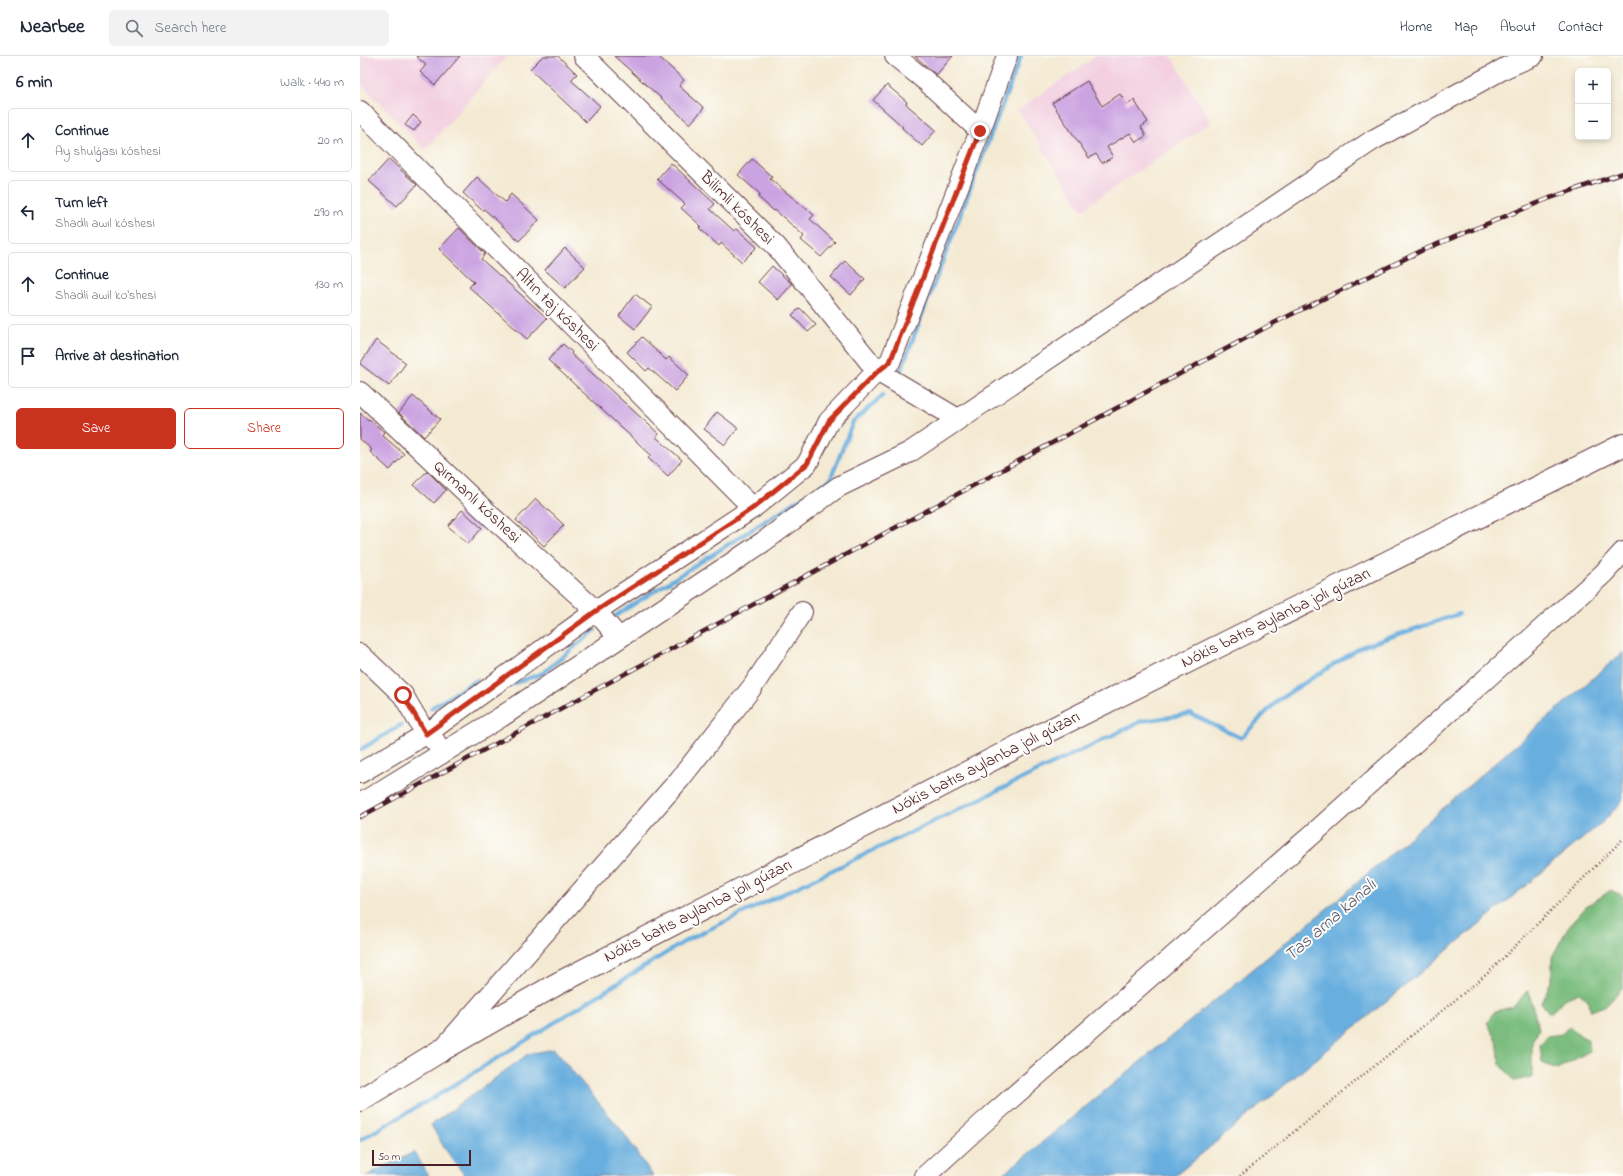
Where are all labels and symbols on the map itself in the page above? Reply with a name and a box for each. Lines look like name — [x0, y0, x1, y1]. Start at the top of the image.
route end — [971, 122, 989, 140]
street label: Bilimli kóshesi — [693, 164, 780, 251]
street label: Altın taj kóshesi — [509, 262, 605, 358]
street label: Qırmanlı kóshesi — [427, 454, 527, 550]
street label: Nókis batıs aylanba jolı gúzarı — [1177, 561, 1376, 677]
route start — [394, 686, 412, 704]
street label: Nókis batıs aylanba jolı gúzarı — [888, 705, 1085, 823]
street label: Nókis batıs aylanba jolı gúzarı — [600, 853, 797, 971]
water label: Tas arna kanalı — [1279, 873, 1383, 968]
scale bar — [372, 1148, 471, 1167]

